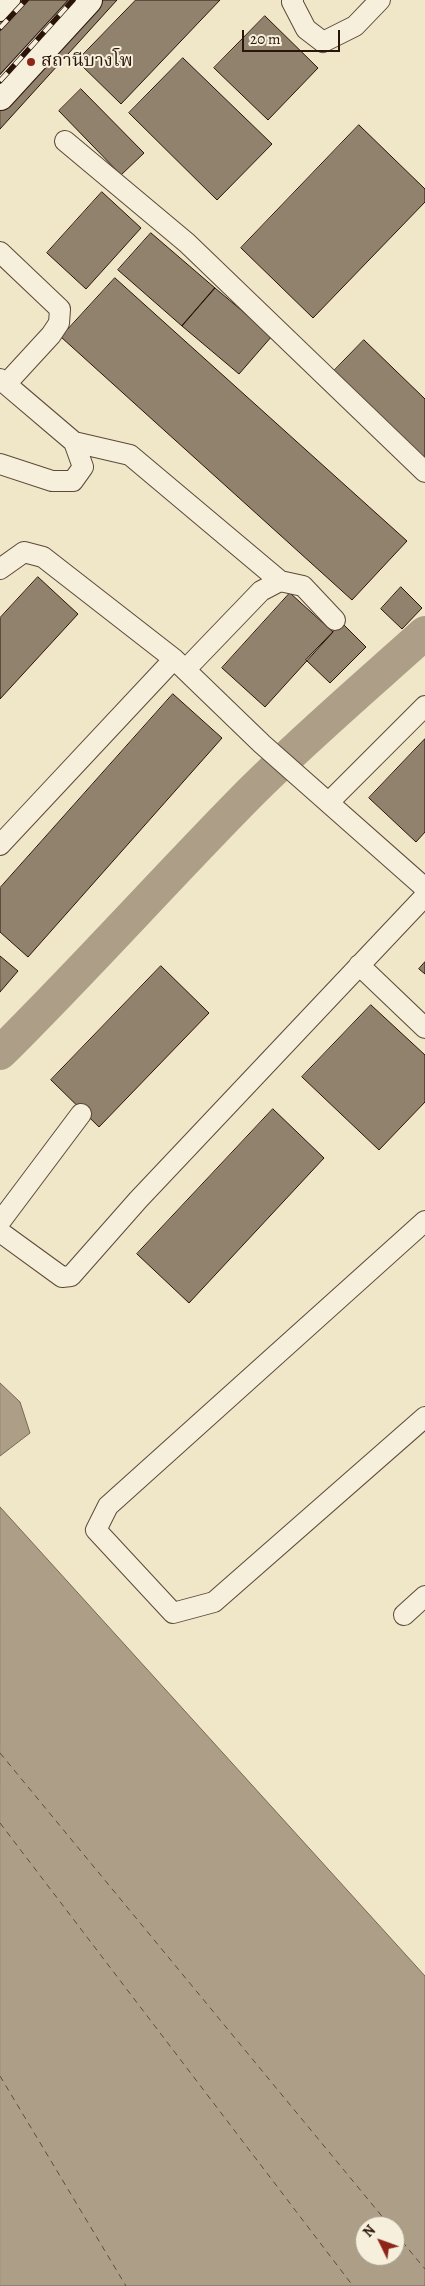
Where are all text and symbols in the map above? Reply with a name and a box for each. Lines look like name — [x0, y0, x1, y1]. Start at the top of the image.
scale bar — [245, 20, 342, 52]
text: 20 m — [250, 29, 281, 49]
place label: สถานีบางโพ — [41, 51, 133, 73]
marker: สถานีบางโพ — [25, 56, 37, 68]
north arrow — [355, 2216, 405, 2266]
text: N — [359, 2221, 380, 2241]

